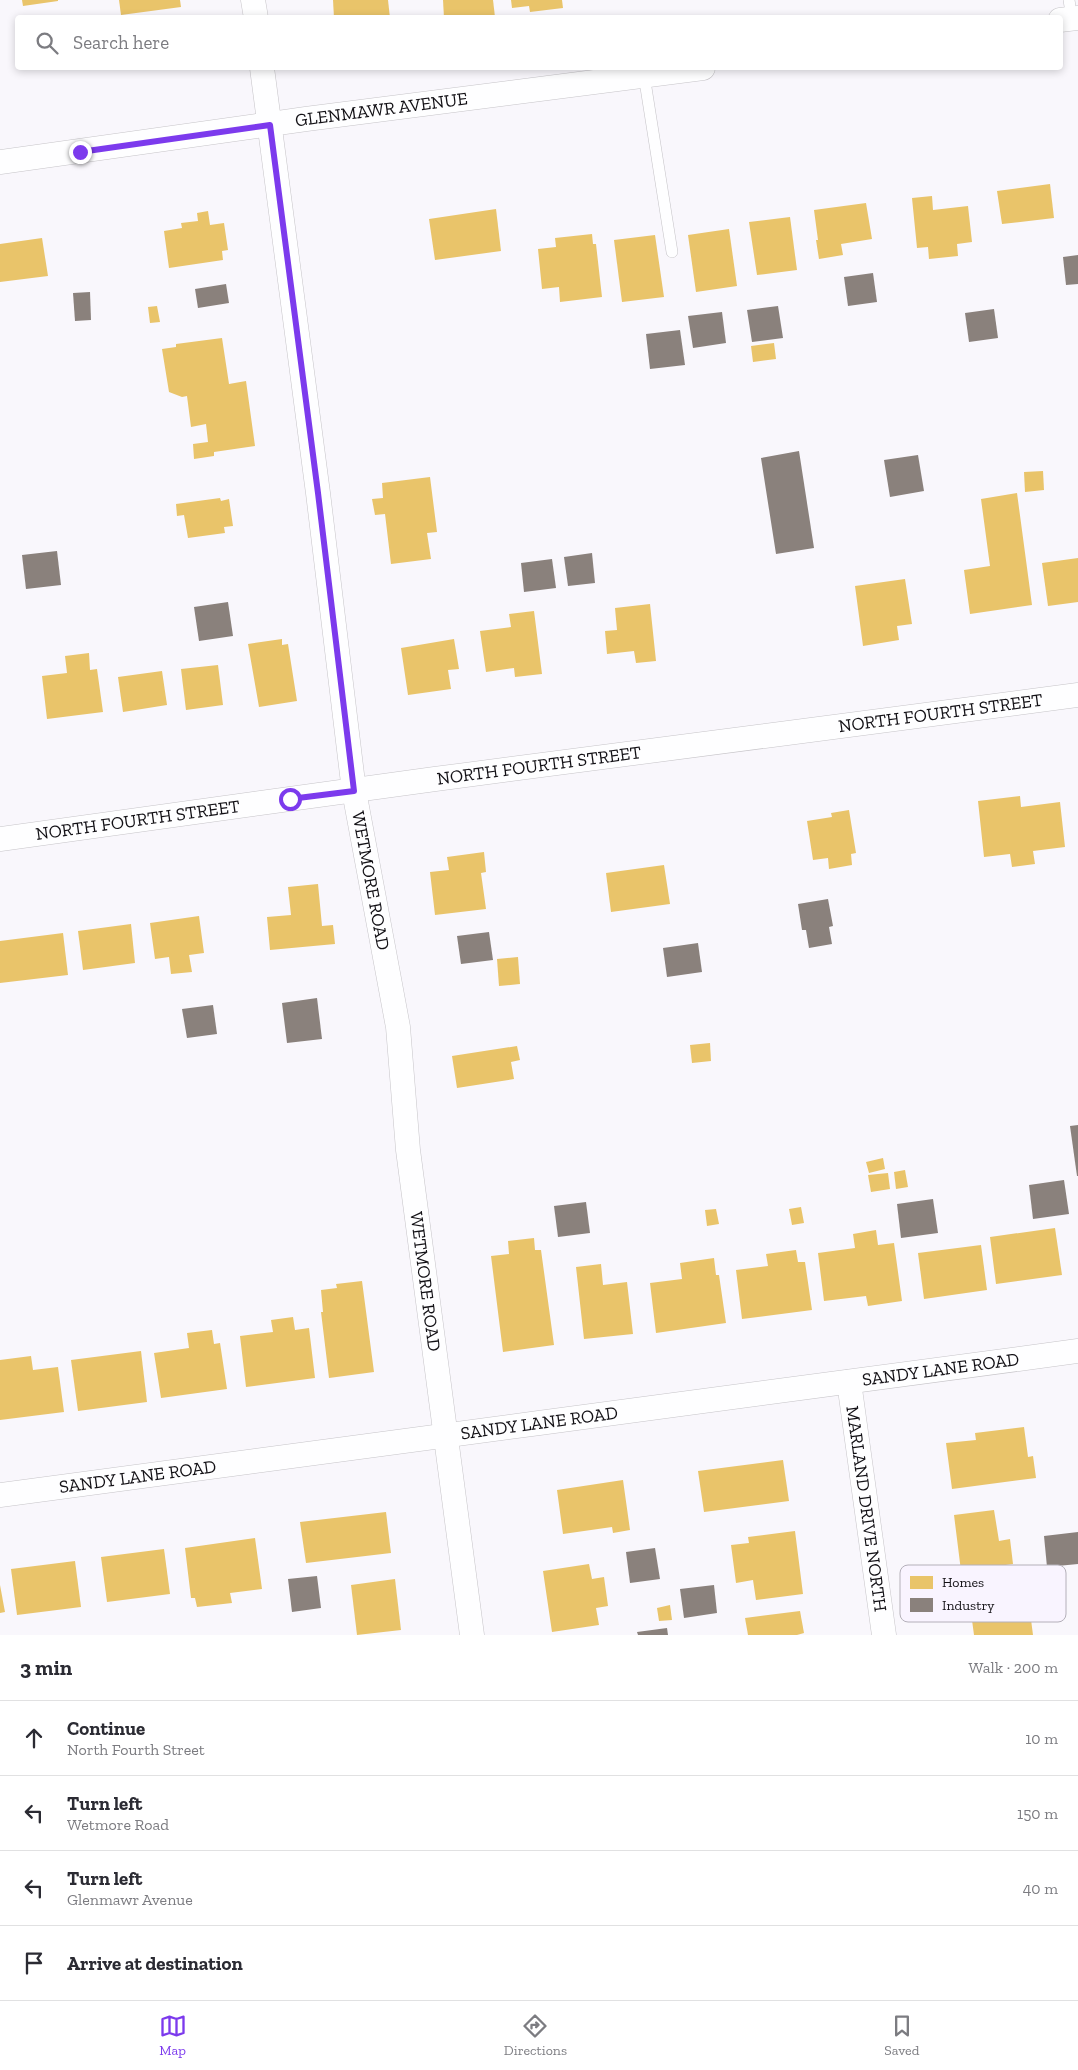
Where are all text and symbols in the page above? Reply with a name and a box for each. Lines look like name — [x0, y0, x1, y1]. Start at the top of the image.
search box — [15, 15, 1063, 70]
icon: search — [33, 29, 61, 57]
text: Search here — [73, 31, 169, 54]
street label: GLENMAWR AVENUE — [294, 87, 469, 131]
route end — [69, 141, 92, 164]
street label: NORTH FOURTH STREET — [837, 689, 1044, 737]
street label: NORTH FOURTH STREET — [436, 741, 642, 790]
route start — [279, 788, 302, 811]
street label: NORTH FOURTH STREET — [34, 795, 241, 845]
street label: WETMORE ROAD — [347, 809, 394, 952]
street label: WETMORE ROAD — [405, 1210, 445, 1353]
street label: SANDY LANE ROAD — [861, 1348, 1021, 1391]
street label: SANDY LANE ROAD — [459, 1402, 619, 1444]
street label: MARLAND DRIVE NORTH — [841, 1404, 892, 1613]
street label: SANDY LANE ROAD — [58, 1455, 218, 1498]
legend — [900, 1565, 1066, 1622]
text: Homes — [942, 1574, 984, 1591]
text: Industry — [942, 1597, 995, 1614]
text: 3 min — [20, 1655, 72, 1680]
text: Walk · 200 m — [969, 1658, 1058, 1677]
text: Continue — [67, 1717, 145, 1740]
icon: ahead — [20, 1724, 48, 1752]
text: 10 m — [1025, 1729, 1058, 1748]
text: North Fourth Street — [67, 1740, 205, 1759]
text: Turn left — [67, 1792, 142, 1815]
icon: left — [20, 1799, 48, 1827]
text: 150 m — [1017, 1804, 1058, 1823]
text: Wetmore Road — [67, 1815, 169, 1834]
text: Turn left — [67, 1867, 142, 1890]
icon: left — [20, 1874, 48, 1902]
text: 40 m — [1023, 1879, 1058, 1898]
text: Glenmawr Avenue — [67, 1890, 193, 1909]
icon: arrive — [20, 1949, 48, 1977]
text: Arrive at destination — [67, 1952, 243, 1975]
tab: Map — [159, 2012, 187, 2059]
tab: Directions — [504, 2012, 567, 2059]
tab: Saved — [884, 2012, 919, 2059]

